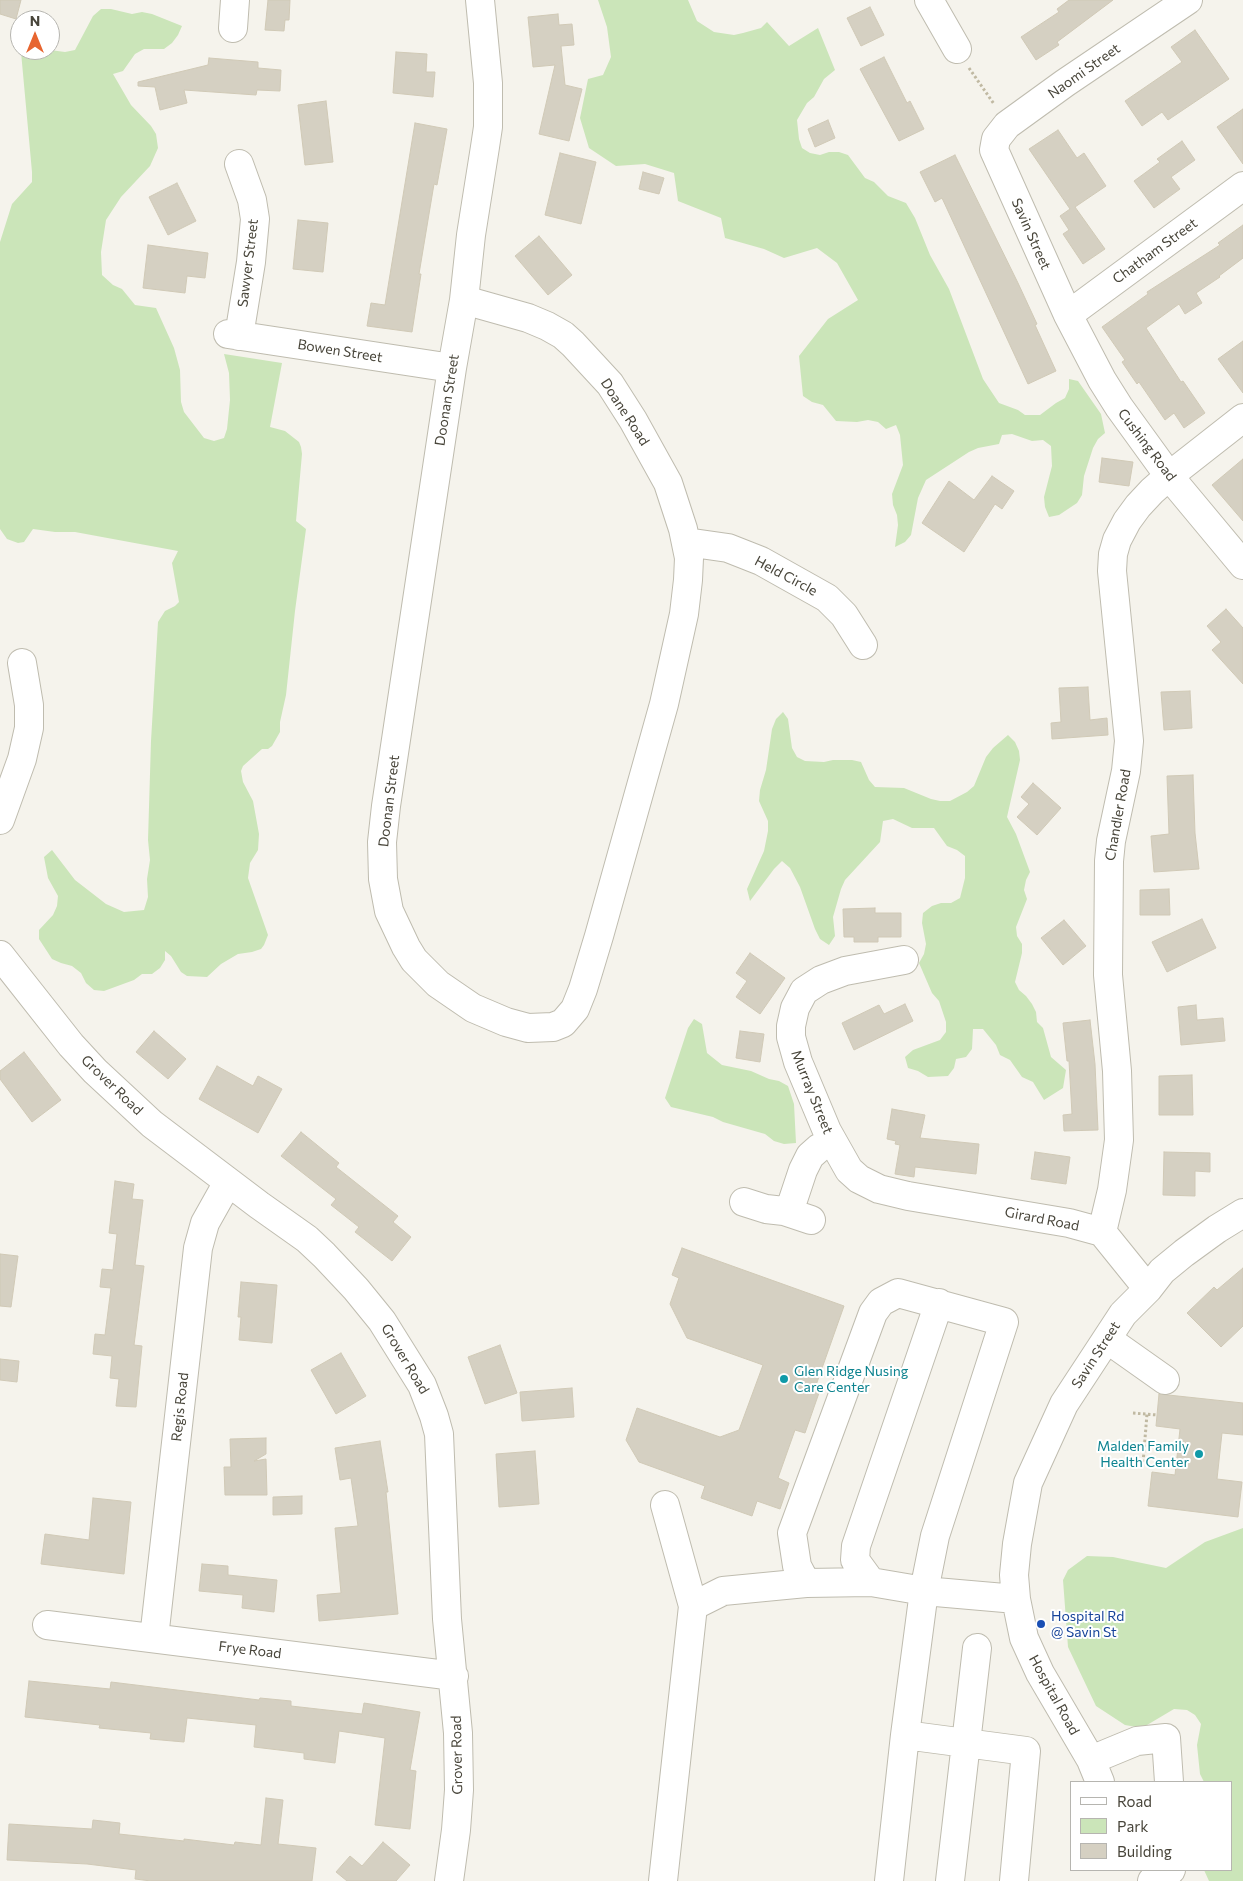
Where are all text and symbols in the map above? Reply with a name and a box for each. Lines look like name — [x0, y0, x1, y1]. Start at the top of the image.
north arrow — [10, 10, 60, 60]
text: N — [30, 12, 40, 29]
street label: Naomi Street — [1045, 40, 1123, 102]
street label: Savin Street — [1008, 196, 1054, 272]
street label: Chatham Street — [1109, 215, 1201, 287]
street label: Sawyer Street — [234, 218, 262, 308]
street label: Bowen Street — [296, 336, 384, 366]
street label: Doonan Street — [431, 353, 463, 447]
street label: Doane Road — [597, 375, 653, 449]
street label: Cushing Road — [1114, 405, 1180, 485]
street label: Held Circle — [752, 552, 820, 600]
street label: Doonan Street — [375, 754, 403, 848]
street label: Chandler Road — [1102, 768, 1134, 862]
street label: Murray Street — [788, 1048, 836, 1136]
street label: Grover Road — [78, 1052, 146, 1118]
street label: Girard Road — [1003, 1204, 1081, 1234]
street label: Savin Street — [1068, 1318, 1124, 1392]
street label: Grover Road — [377, 1321, 433, 1397]
place label: Glen Ridge Nusing Care Center — [794, 1363, 908, 1395]
street label: Regis Road — [168, 1372, 192, 1442]
marker: Glen Ridge Nusing Care Center — [778, 1373, 790, 1385]
place label: Malden Family Health Center — [1097, 1438, 1189, 1470]
marker: Malden Family Health Center — [1193, 1448, 1205, 1460]
place label: Hospital Rd @ Savin St — [1051, 1608, 1124, 1640]
marker: Hospital Rd @ Savin St — [1035, 1618, 1047, 1630]
street label: Frye Road — [218, 1638, 282, 1662]
street label: Hospital Road — [1025, 1652, 1083, 1738]
street label: Grover Road — [448, 1715, 466, 1795]
legend — [1070, 1781, 1233, 1871]
text: Road — [1117, 1792, 1152, 1810]
text: Park — [1117, 1817, 1148, 1835]
text: Building — [1117, 1842, 1172, 1860]

